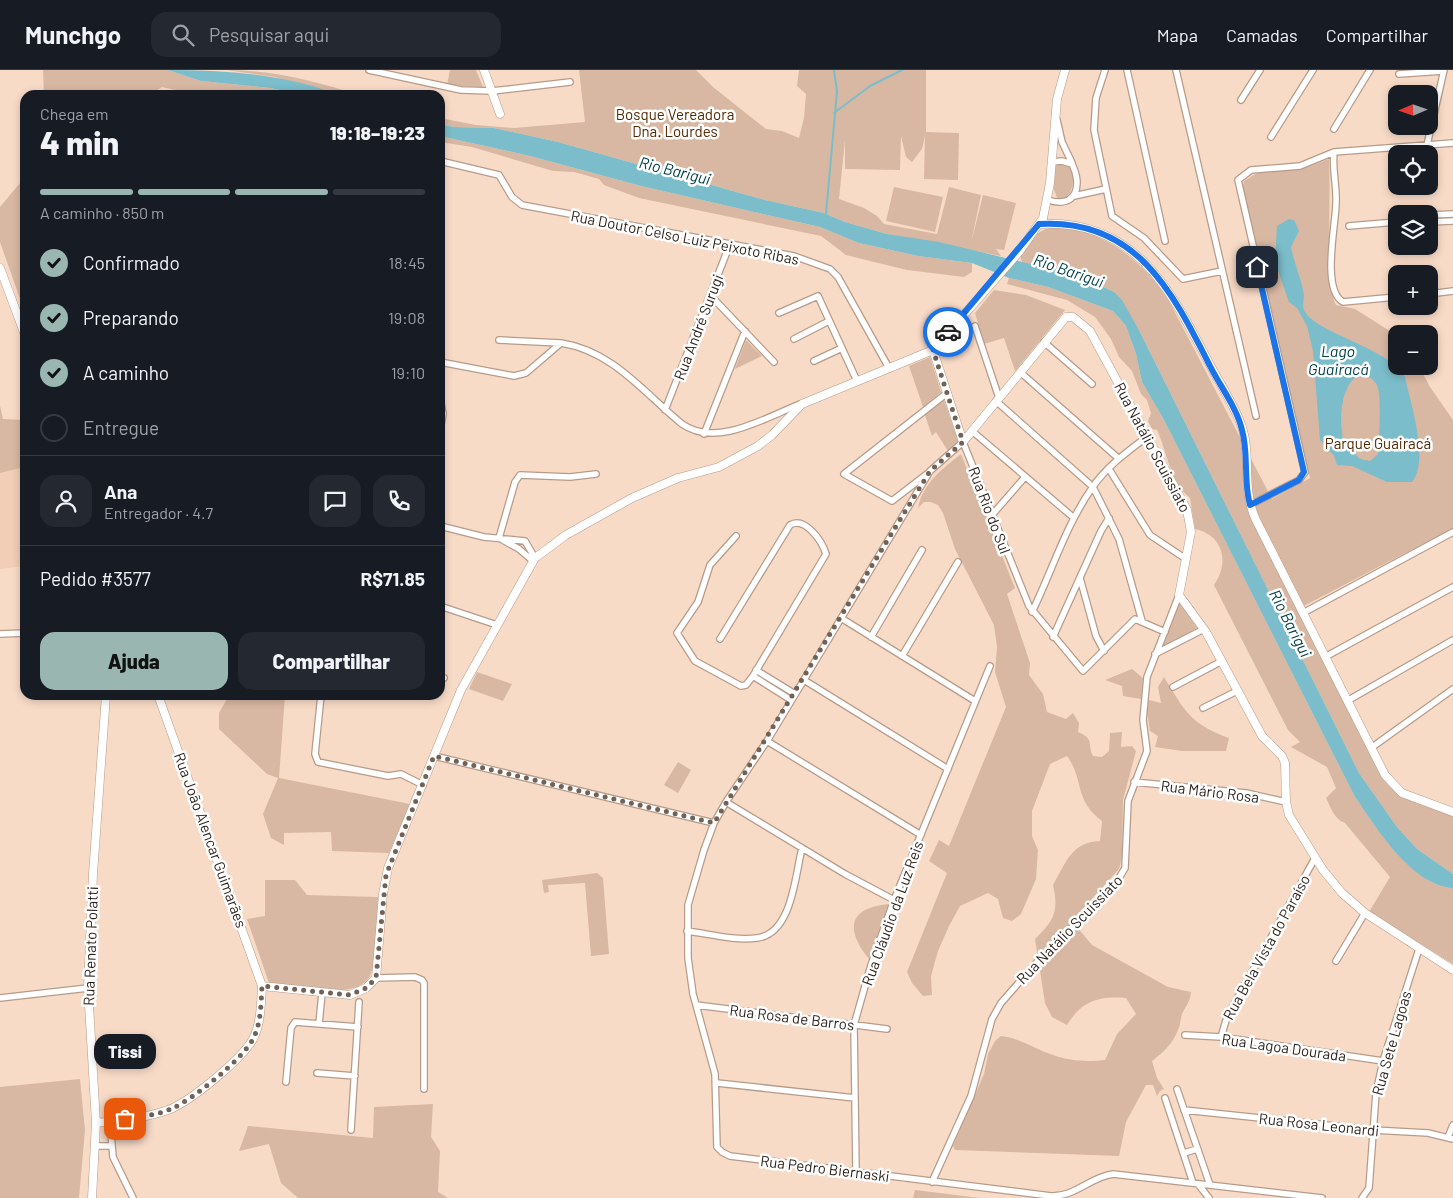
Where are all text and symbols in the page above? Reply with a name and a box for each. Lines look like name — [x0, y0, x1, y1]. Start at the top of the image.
search box — [151, 12, 501, 57]
text: Munchgo — [25, 20, 121, 49]
icon: search — [169, 21, 197, 49]
text: Pesquisar aqui — [209, 23, 329, 46]
text: Mapa — [1157, 24, 1198, 46]
text: Camadas — [1226, 24, 1298, 46]
text: Compartilhar — [1326, 24, 1428, 46]
north arrow — [1388, 85, 1438, 135]
map controls — [1388, 85, 1438, 375]
text: Chega em — [40, 104, 108, 123]
park label: Bosque Vereadora Dna. Lourdes — [616, 105, 734, 140]
text: 19:18–19:23 — [330, 121, 425, 144]
text: 4 min — [40, 123, 119, 161]
button: locate — [1388, 145, 1438, 195]
water label: Rio Barigui — [637, 152, 713, 188]
text: A caminho · 850 m — [40, 203, 164, 222]
button: layers — [1388, 205, 1438, 255]
street label: Rua Doutor Celso Luiz Peixoto Ribas — [569, 206, 801, 268]
pin — [1236, 246, 1278, 288]
icon: check — [40, 249, 68, 277]
water label: Rio Barigui — [1031, 249, 1107, 291]
text: Confirmado — [83, 251, 180, 274]
text: 18:45 — [389, 253, 425, 272]
icon: home — [1243, 253, 1271, 281]
button: + — [1388, 265, 1438, 315]
street label: Rua André Surugi — [670, 272, 726, 382]
icon: check — [40, 304, 68, 332]
text: Preparando — [83, 306, 179, 329]
courier — [923, 307, 973, 357]
text: 19:08 — [388, 308, 425, 327]
icon: car — [934, 318, 962, 346]
button: − — [1388, 325, 1438, 375]
water label: Lago Guairacá — [1308, 341, 1368, 378]
icon: check — [40, 359, 68, 387]
text: A caminho — [83, 361, 169, 384]
text: 19:10 — [391, 363, 425, 382]
street label: Rua Natálio Scuissiato — [1111, 379, 1195, 515]
text: Entregue — [83, 416, 159, 439]
park label: Parque Guairacá — [1325, 434, 1431, 452]
street label: Rua Rio do Sul — [965, 464, 1015, 556]
button: person — [40, 475, 92, 527]
button: chat — [309, 475, 361, 527]
button: phone — [373, 475, 425, 527]
text: Ana — [104, 480, 137, 503]
text: Entregador · 4.7 — [104, 503, 213, 522]
text: Pedido #3577 — [40, 567, 151, 590]
text: R$71.85 — [361, 567, 425, 590]
water label: Rio Barigui — [1266, 586, 1316, 660]
button: Ajuda — [40, 632, 228, 690]
button: Compartilhar — [238, 632, 425, 690]
street label: Rua João Alencar Guimarães — [171, 750, 251, 930]
street label: Rua Mário Rosa — [1160, 776, 1260, 806]
street label: Rua Cláudio da Luz Reis — [857, 838, 927, 988]
street label: Rua Natálio Scuissiato — [1012, 871, 1126, 987]
street label: Rua Bela Vista do Paraíso — [1219, 871, 1313, 1023]
street label: Rua Renato Polatti — [79, 886, 101, 1006]
street label: Rua Sete Lagoas — [1367, 989, 1415, 1097]
street label: Rua Rosa de Barros — [729, 1000, 855, 1034]
street label: Rua Lagoa Dourada — [1221, 1029, 1347, 1065]
callout: Tissi — [94, 1034, 156, 1069]
text: Tissi — [108, 1042, 142, 1061]
pin — [104, 1098, 146, 1140]
icon: bag — [111, 1105, 139, 1133]
street label: Rua Rosa Leonardi — [1258, 1109, 1380, 1139]
street label: Rua Pedro Biernaski — [759, 1151, 891, 1185]

